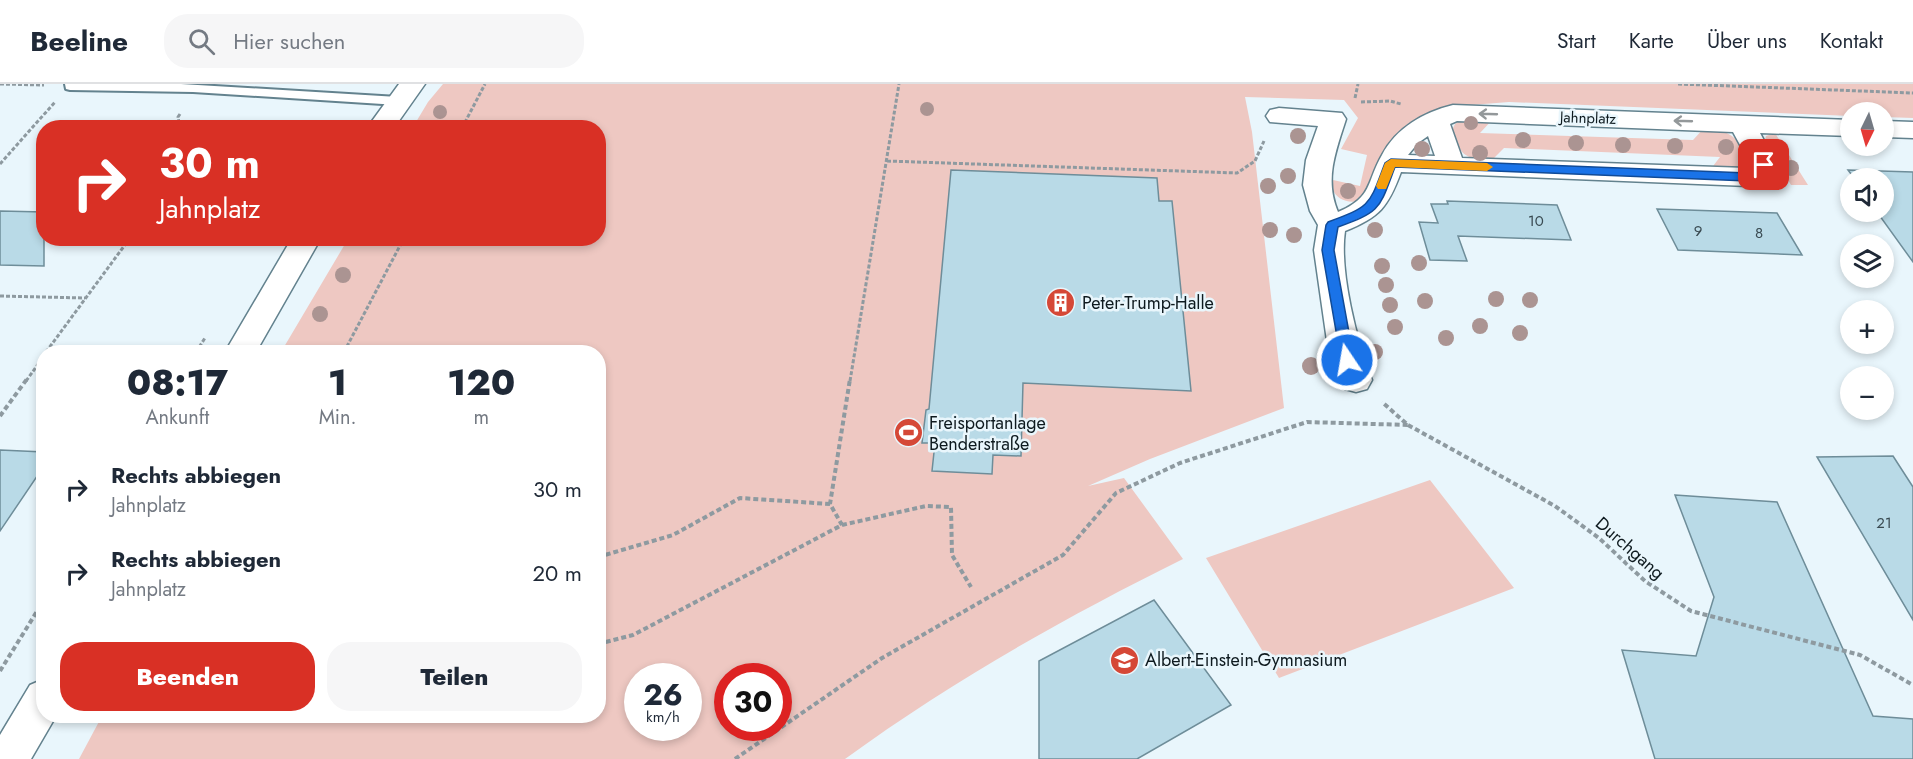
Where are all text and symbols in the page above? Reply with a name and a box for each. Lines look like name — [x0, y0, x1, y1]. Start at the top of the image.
search box — [164, 14, 584, 68]
text: Beeline — [30, 21, 128, 62]
icon: search — [185, 25, 218, 58]
text: Hier suchen — [233, 25, 345, 57]
text: Start — [1557, 26, 1596, 56]
text: Karte — [1629, 26, 1674, 56]
text: Über uns — [1707, 26, 1787, 56]
text: Kontakt — [1820, 26, 1883, 56]
north arrow — [1840, 102, 1894, 156]
map controls — [1840, 102, 1894, 420]
street label: Jahnplatz — [1557, 106, 1617, 130]
one-way arrow — [1479, 108, 1499, 120]
one-way arrow — [1674, 116, 1694, 127]
text: 30 m — [159, 133, 260, 194]
pin — [1738, 139, 1789, 190]
icon: right — [60, 144, 138, 222]
icon: arrive — [1747, 148, 1780, 181]
button: sound — [1840, 168, 1894, 222]
text: Jahnplatz — [159, 189, 260, 228]
house number: 10 — [1528, 210, 1544, 232]
house number: 9 — [1694, 220, 1702, 242]
house number: 8 — [1755, 222, 1763, 244]
button: layers — [1840, 234, 1894, 288]
building icon: Peter-Trump-Halle — [1045, 287, 1077, 319]
place label: Peter-Trump-Halle — [1082, 290, 1214, 316]
button: + — [1840, 300, 1894, 354]
position arrow — [1315, 328, 1379, 392]
text: 08:17 — [127, 356, 228, 408]
text: 1 — [328, 356, 347, 408]
text: 120 — [447, 356, 515, 408]
button: − — [1840, 366, 1894, 420]
text: Ankunft — [145, 403, 209, 432]
text: Min. — [319, 403, 357, 432]
text: m — [473, 403, 489, 432]
place label: Freisportanlage Benderstraße — [929, 410, 1046, 457]
sports icon: Freisportanlage Benderstraße — [892, 417, 924, 449]
text: Rechts abbiegen — [111, 459, 281, 491]
icon: right — [60, 473, 93, 506]
text: 30 m — [533, 473, 582, 505]
text: Jahnplatz — [111, 491, 186, 520]
street label: Durchgang — [1590, 511, 1670, 585]
house number: 21 — [1876, 512, 1892, 534]
text: Rechts abbiegen — [111, 543, 281, 575]
icon: right — [60, 557, 93, 590]
text: 20 m — [533, 557, 582, 589]
text: Jahnplatz — [111, 575, 186, 604]
button: Beenden — [60, 642, 315, 711]
button: Teilen — [327, 642, 582, 711]
school or university icon: Albert-Einstein-Gymnasium — [1108, 644, 1140, 676]
place label: Albert-Einstein-Gymnasium — [1145, 647, 1347, 673]
speed limit sign: 30 — [714, 663, 792, 741]
text: 26 — [643, 673, 683, 716]
text: km/h — [646, 706, 680, 728]

